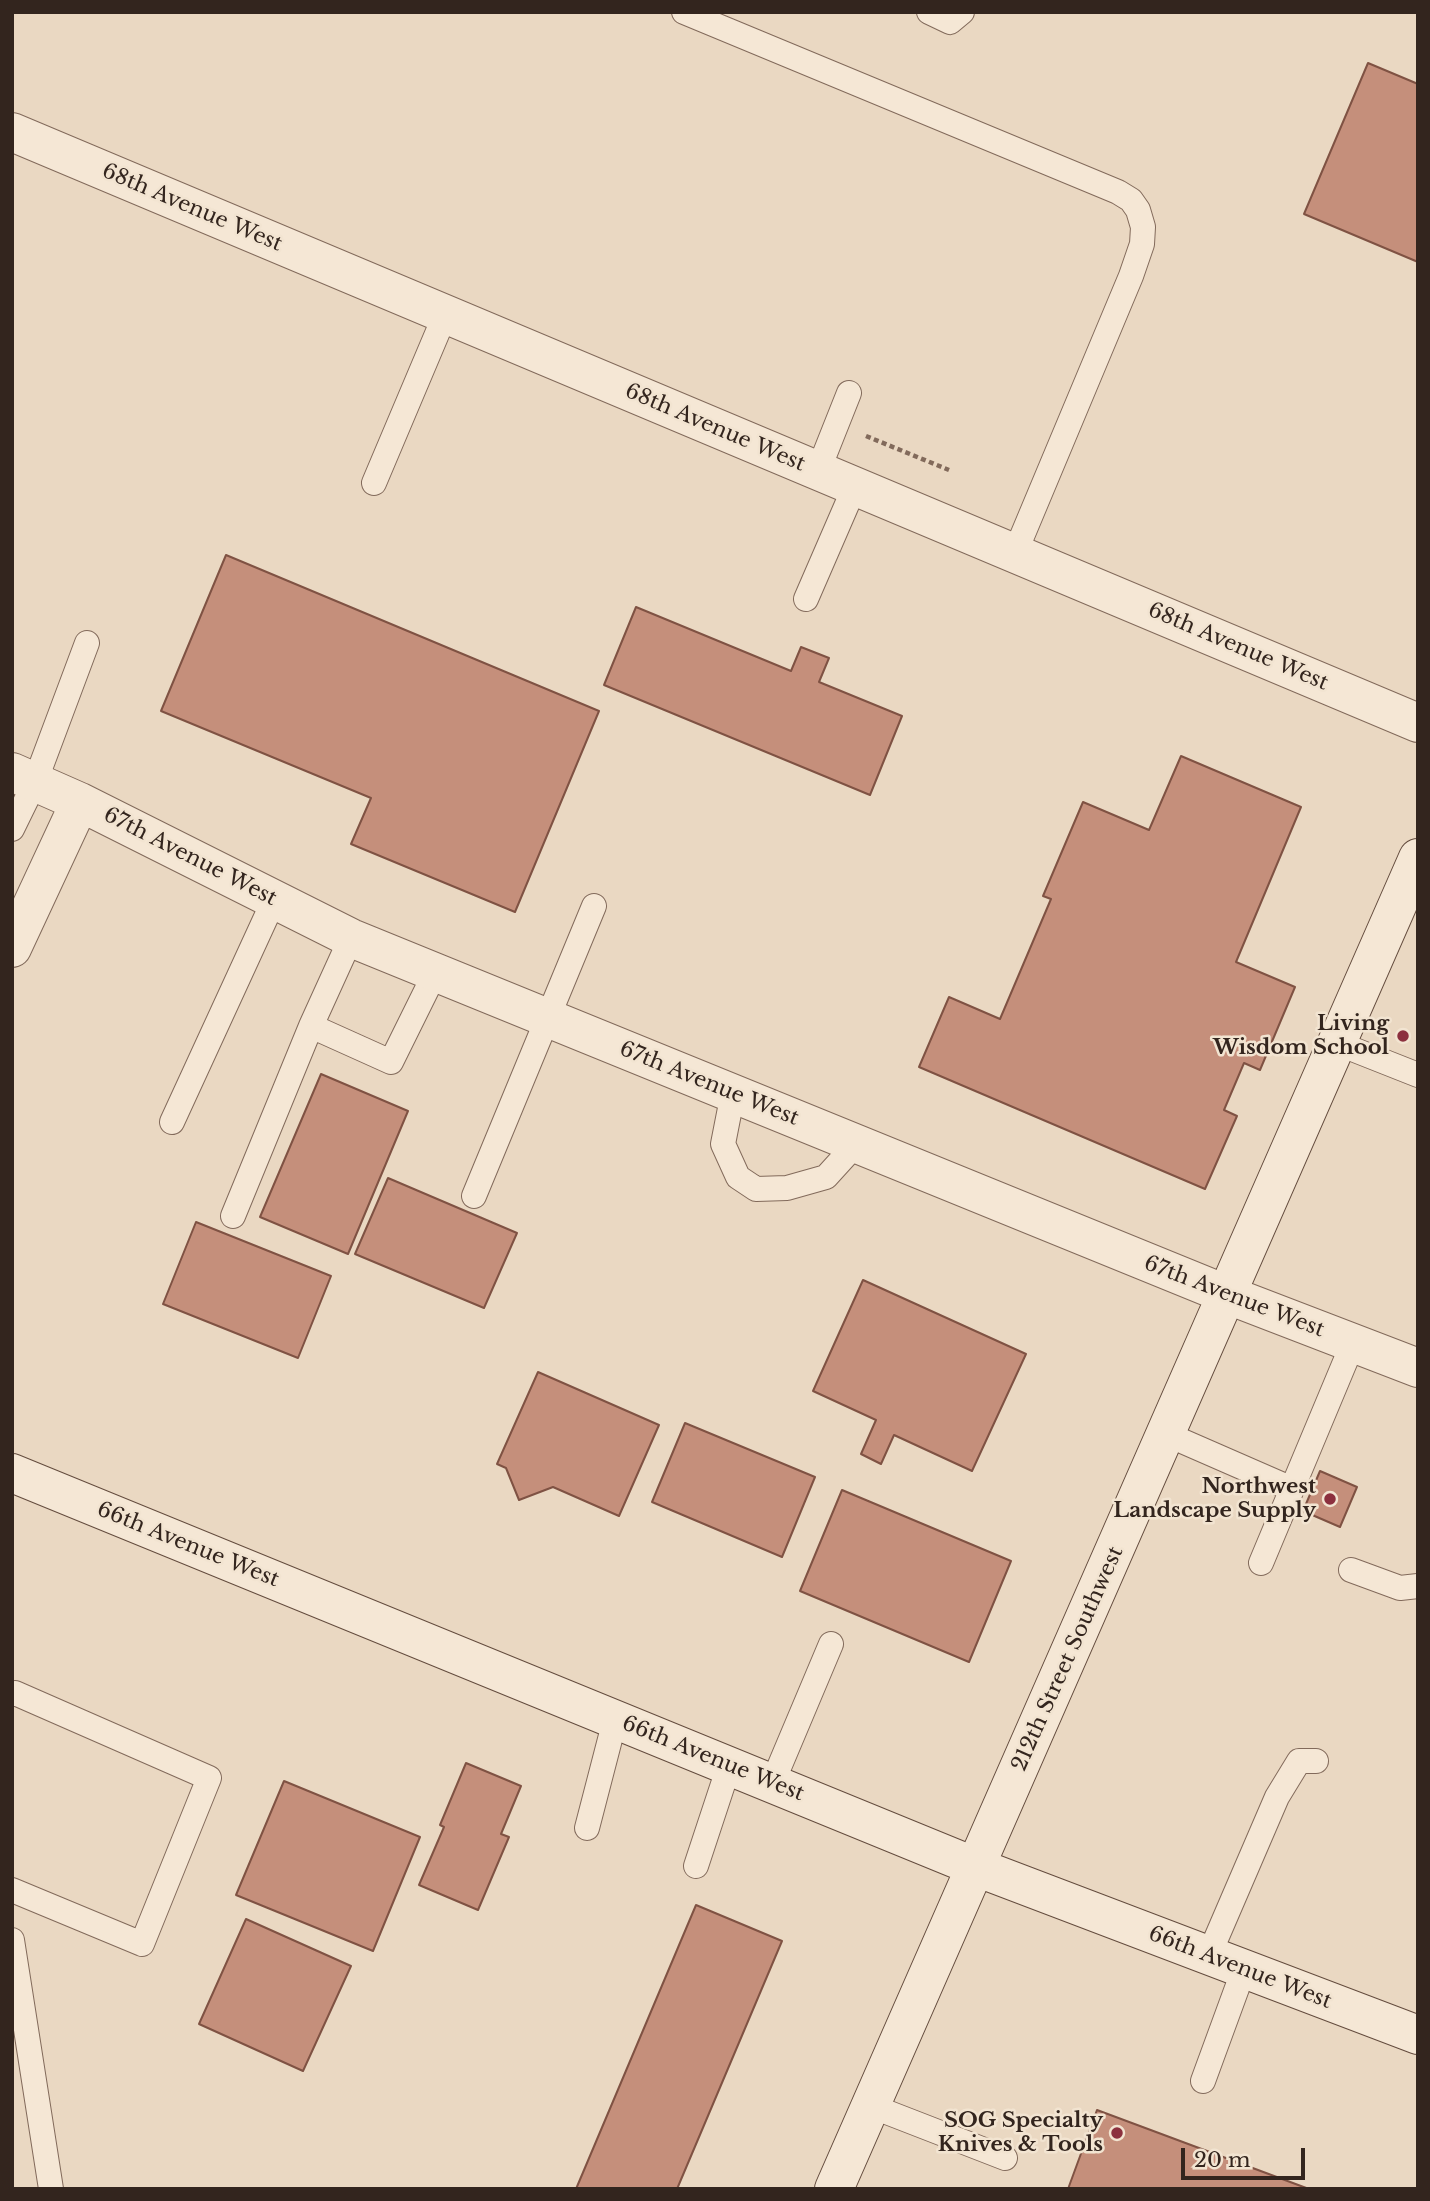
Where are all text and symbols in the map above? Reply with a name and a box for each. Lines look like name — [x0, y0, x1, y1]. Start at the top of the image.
street label: 68th Avenue West — [98, 159, 286, 257]
street label: 68th Avenue West — [621, 379, 809, 477]
street label: 68th Avenue West — [1144, 598, 1332, 696]
street label: 67th Avenue West — [99, 802, 281, 912]
place label: Living Wisdom School — [1213, 1011, 1389, 1061]
marker: Living Wisdom School — [1395, 1028, 1411, 1044]
street label: 67th Avenue West — [616, 1037, 802, 1131]
street label: 67th Avenue West — [1140, 1251, 1328, 1343]
place label: Northwest Landscape Supply — [1113, 1474, 1316, 1524]
marker: Northwest Landscape Supply — [1322, 1491, 1338, 1507]
street label: 66th Avenue West — [93, 1497, 283, 1593]
street label: 212th Street Southwest — [1007, 1543, 1129, 1775]
street label: 66th Avenue West — [618, 1711, 808, 1807]
street label: 66th Avenue West — [1145, 1921, 1335, 2015]
place label: SOG Specialty Knives & Tools — [938, 2108, 1103, 2158]
marker: SOG Specialty Knives & Tools — [1109, 2125, 1125, 2141]
scale bar — [1185, 2134, 1309, 2178]
text: 20 m — [1194, 2147, 1251, 2173]

